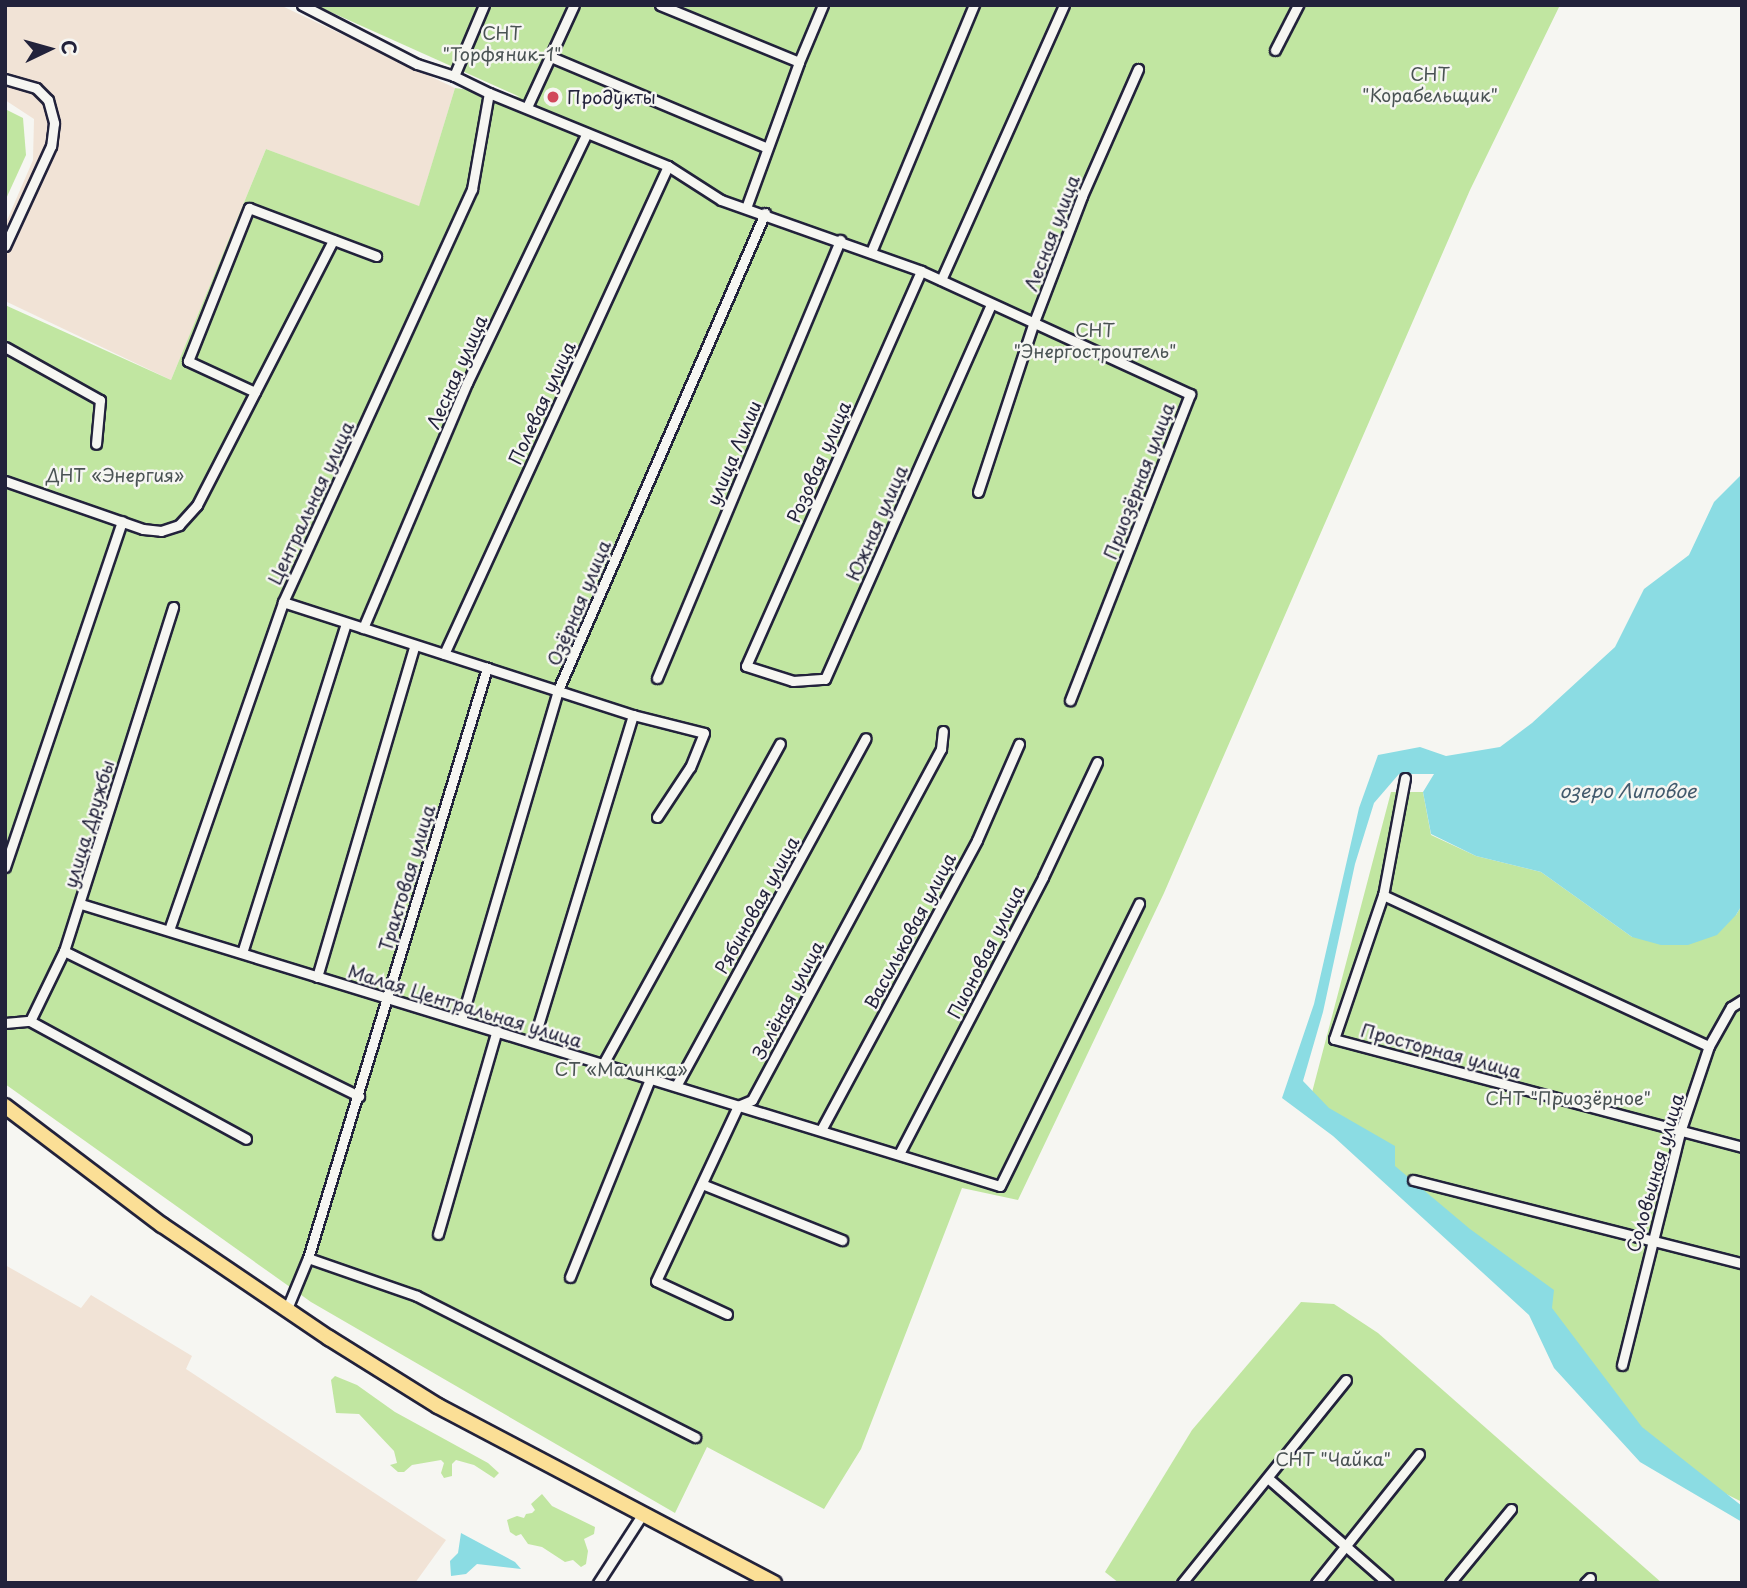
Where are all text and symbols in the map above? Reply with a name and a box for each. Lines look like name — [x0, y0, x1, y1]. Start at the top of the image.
north arrow — [14, 14, 84, 84]
park label: СНТ "Торфяник-1" — [443, 23, 561, 66]
text: С — [55, 39, 84, 56]
park label: СНТ "Корабельщик" — [1362, 64, 1498, 106]
place label: Продукты — [567, 86, 656, 108]
marker: Продукты — [545, 89, 561, 105]
street label: Лесная улица — [1020, 172, 1084, 294]
street label: Лесная улица — [422, 311, 492, 433]
park label: СНТ "Энергостроитель" — [1014, 320, 1176, 362]
street label: Полевая улица — [504, 338, 580, 468]
street label: улица Лилии — [702, 397, 766, 509]
street label: Розовая улица — [782, 398, 856, 526]
street label: Приозёрная улица — [1099, 399, 1179, 563]
street label: Центральная улица — [264, 418, 358, 588]
street label: Южная улица — [842, 462, 912, 584]
park label: ДНТ «Энергия» — [46, 464, 184, 486]
street label: Озёрная улица — [543, 536, 615, 670]
street label: улица Дружбы — [59, 757, 119, 891]
water label: озеро Липовое — [1560, 780, 1696, 802]
street label: Трактовая улица — [374, 802, 440, 954]
street label: Рябиновая улица — [710, 832, 804, 978]
street label: Васильковая улица — [860, 849, 960, 1013]
street label: Пионовая улица — [943, 882, 1029, 1022]
street label: Зелёная улица — [748, 937, 828, 1063]
street label: Малая Центральная улица — [346, 960, 584, 1052]
street label: Просторная улица — [1358, 1019, 1524, 1083]
park label: CТ «Малинка» — [554, 1058, 688, 1080]
park label: СНТ "Приозёрное" — [1485, 1087, 1651, 1109]
street label: Соловьиная улица — [1622, 1091, 1688, 1255]
park label: СНТ "Чайка" — [1275, 1448, 1391, 1470]

